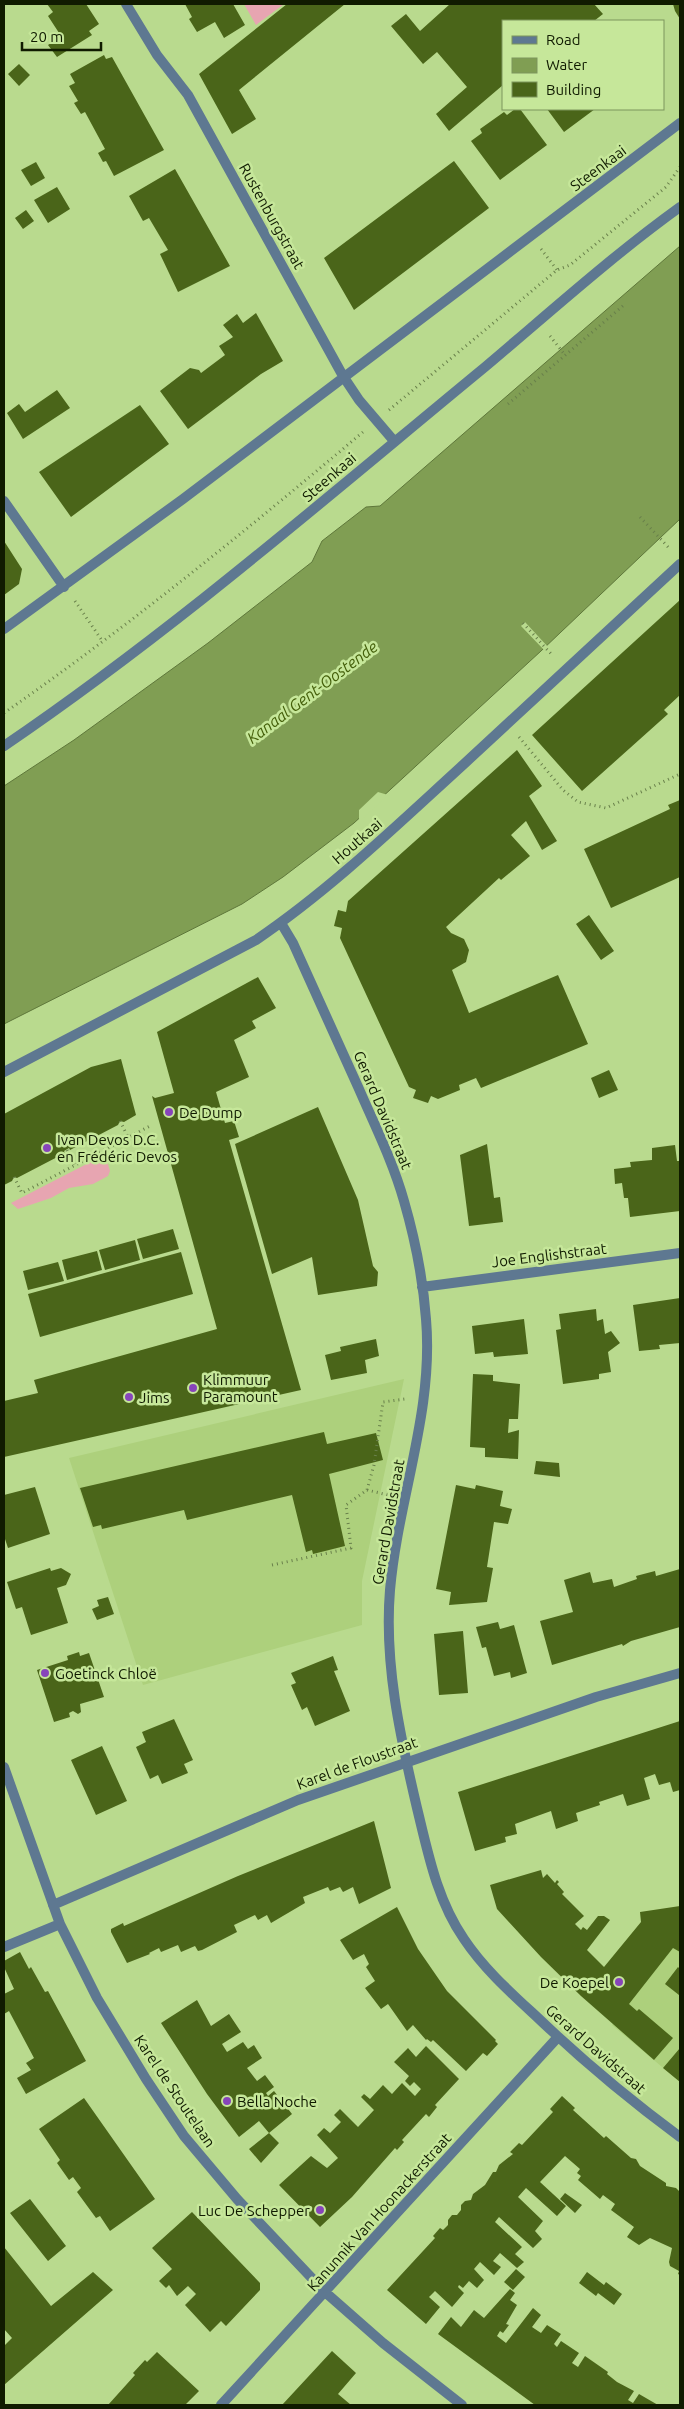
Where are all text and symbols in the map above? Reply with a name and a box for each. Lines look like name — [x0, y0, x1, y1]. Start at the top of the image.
scale bar — [22, 20, 101, 52]
legend — [502, 20, 664, 110]
text: 20 m — [30, 28, 63, 45]
text: Road — [546, 31, 581, 48]
text: Water — [546, 56, 587, 73]
text: Building — [546, 81, 601, 98]
street label: Steenkaai — [567, 142, 629, 194]
street label: Rustenburgstraat — [236, 160, 308, 272]
street label: Steenkaai — [299, 449, 359, 505]
water label: Kanaal Gent-Oostende — [243, 637, 381, 747]
street label: Houtkaai — [329, 815, 385, 867]
street label: Gerard Davidstraat — [350, 1048, 416, 1172]
place label: De Dump — [179, 1104, 242, 1121]
marker: De Dump — [163, 1106, 175, 1118]
place label: Ivan Devos D.C. en Frédéric Devos — [57, 1131, 177, 1165]
marker: Ivan Devos D.C. en Frédéric Devos — [41, 1142, 53, 1154]
street label: Joe Englishstraat — [491, 1240, 607, 1270]
place label: Klimmuur Paramount — [203, 1371, 278, 1405]
marker: Klimmuur Paramount — [187, 1382, 199, 1394]
place label: Jims — [139, 1389, 169, 1406]
marker: Jims — [123, 1391, 135, 1403]
street label: Gerard Davidstraat — [369, 1458, 407, 1586]
place label: Goetinck Chloë — [55, 1665, 157, 1682]
marker: Goetinck Chloë — [39, 1667, 51, 1679]
street label: Karel de Floustraat — [294, 1733, 420, 1793]
place label: De Koepel — [540, 1974, 609, 1991]
marker: De Koepel — [613, 1976, 625, 1988]
street label: Gerard Davidstraat — [543, 2001, 650, 2097]
street label: Karel de Stoutelaan — [131, 2032, 219, 2150]
place label: Bella Noche — [237, 2093, 317, 2110]
marker: Bella Noche — [221, 2095, 233, 2107]
street label: Kanunnik Van Hoonackerstraat — [304, 2129, 455, 2294]
place label: Luc De Schepper — [198, 2202, 310, 2219]
marker: Luc De Schepper — [314, 2204, 326, 2216]

